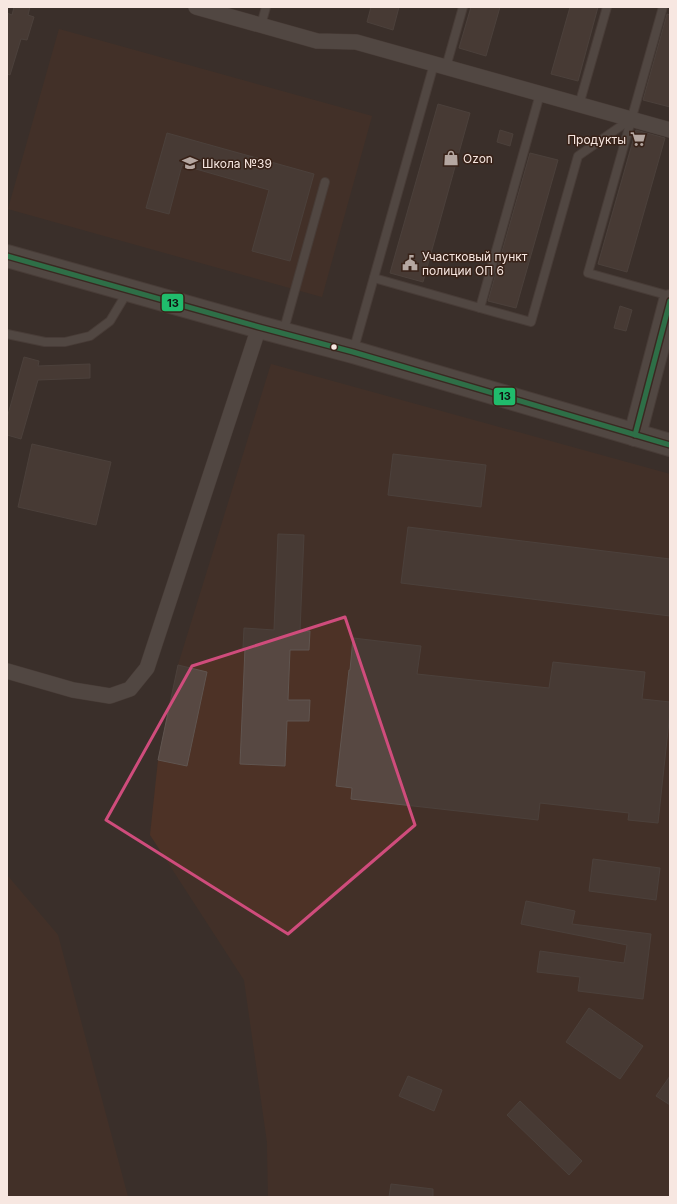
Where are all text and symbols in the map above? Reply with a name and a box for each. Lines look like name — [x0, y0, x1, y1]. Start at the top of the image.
supermarket icon: Продукты — [629, 130, 647, 148]
place label: Продукты — [567, 132, 626, 147]
shop icon: Ozon — [442, 149, 460, 167]
place label: Ozon — [463, 151, 493, 166]
school or university icon: Школа №39 — [181, 154, 199, 172]
place label: Школа №39 — [202, 156, 272, 171]
place label: Участковый пункт полиции ОП 6 — [422, 249, 528, 278]
public building icon: Участковый пункт полиции ОП 6 — [401, 254, 419, 272]
line badge: 13 — [161, 293, 184, 312]
text: 13 — [167, 296, 179, 310]
unlabelled marker — [329, 342, 339, 352]
line badge: 13 — [493, 387, 516, 406]
text: 13 — [499, 389, 511, 403]

